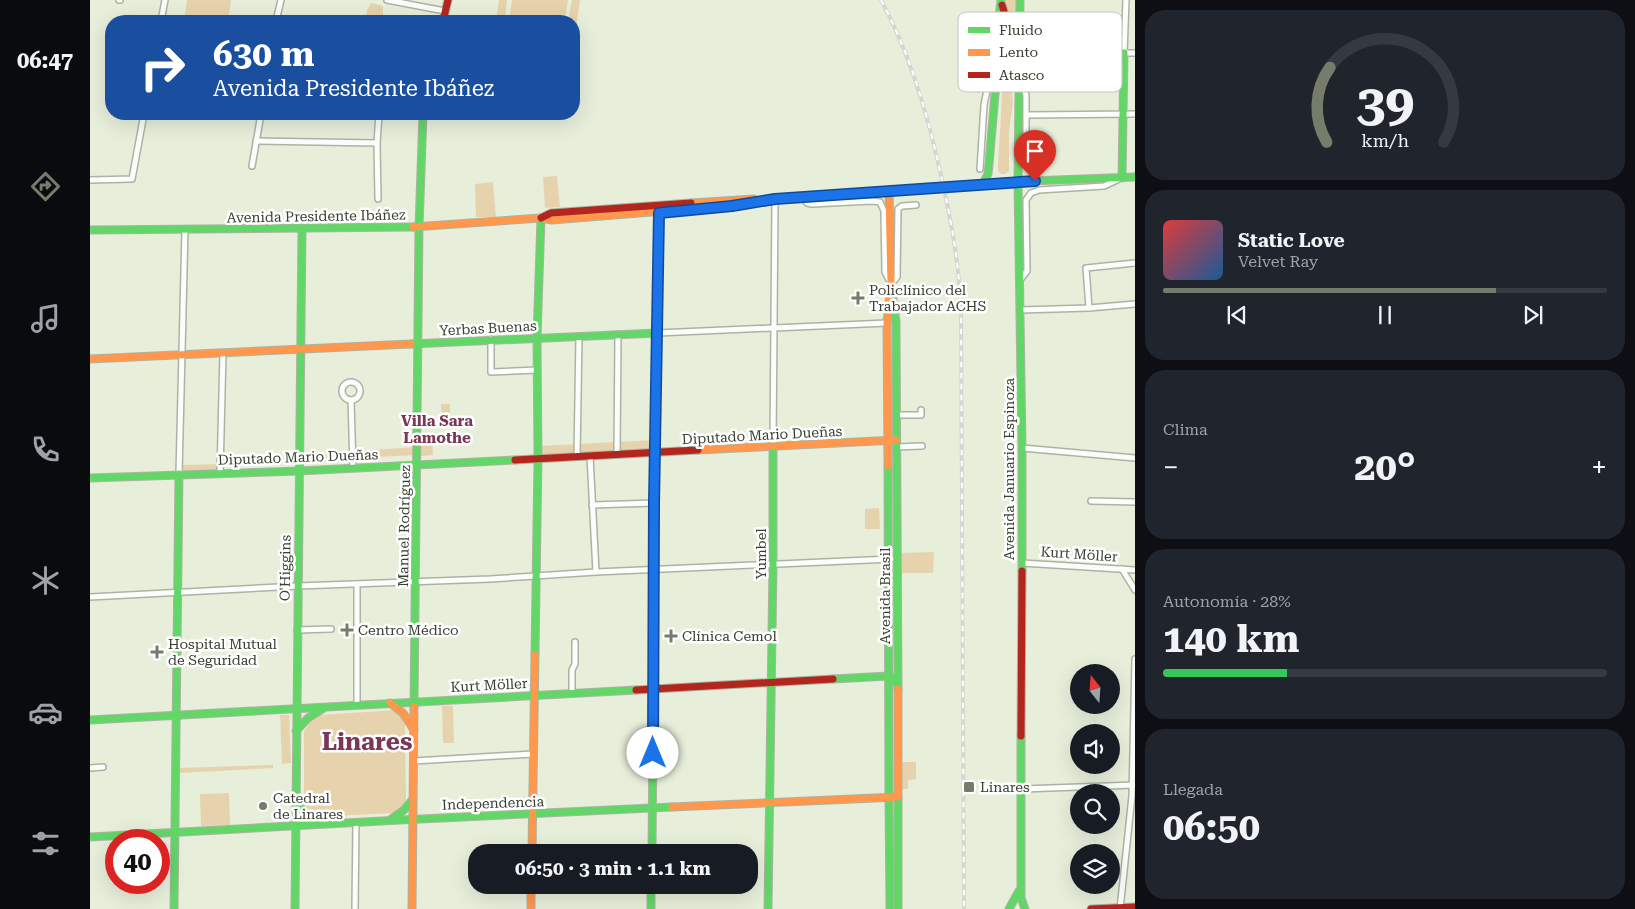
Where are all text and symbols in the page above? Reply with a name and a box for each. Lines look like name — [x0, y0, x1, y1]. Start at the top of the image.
legend — [958, 12, 1122, 92]
text: Fluido — [999, 22, 1043, 38]
text: 630 m — [213, 34, 314, 75]
icon: right — [130, 35, 195, 100]
text: Lento — [999, 44, 1038, 60]
text: 06:47 — [17, 48, 73, 73]
text: Atasco — [999, 67, 1044, 83]
text: 39 — [1356, 73, 1414, 134]
text: Avenida Presidente Ibáñez — [213, 76, 494, 101]
pin — [1014, 130, 1056, 181]
text: km/h — [1361, 130, 1409, 151]
icon: arrive — [1021, 137, 1049, 165]
icon: directions — [28, 169, 63, 204]
street label: Avenida Presidente Ibáñez — [226, 206, 406, 226]
text: Static Love — [1238, 229, 1345, 252]
text: Velvet Ray — [1238, 252, 1318, 271]
place label: Policlínico del Trabajador ACHS — [869, 282, 987, 314]
marker: Policlínico del Trabajador ACHS — [851, 291, 865, 305]
icon: music — [28, 301, 63, 336]
icon: previous — [1223, 301, 1251, 329]
icon: pause — [1371, 301, 1399, 329]
icon: next — [1519, 301, 1547, 329]
street label: Yerbas Buenas — [439, 317, 537, 339]
street label: Avenida Januario Espinoza — [1001, 377, 1017, 560]
district label: Villa Sara Lamothe — [401, 412, 473, 447]
text: Clima — [1163, 420, 1208, 439]
street label: Diputado Mario Dueñas — [681, 423, 843, 447]
icon: phone — [28, 432, 63, 467]
text: 20° — [1354, 445, 1416, 489]
street label: Diputado Mario Dueñas — [217, 446, 379, 468]
text: − — [1163, 451, 1179, 484]
text: + — [1591, 451, 1607, 484]
street label: Manuel Rodríguez — [395, 464, 413, 587]
street label: Yumbel — [753, 528, 769, 580]
street label: O'Higgins — [276, 534, 294, 601]
street label: Kurt Möller — [1040, 543, 1118, 565]
street label: Avenida Brasil — [877, 547, 893, 644]
icon: climate — [28, 563, 63, 598]
text: Autonomía · 28% — [1163, 592, 1291, 611]
text: 140 km — [1163, 617, 1299, 661]
place label: Centro Médico — [358, 622, 459, 638]
marker: Centro Médico — [340, 623, 354, 637]
place label: Clínica Cemol — [682, 628, 777, 644]
marker: Clínica Cemol — [664, 629, 678, 643]
place label: Hospital Mutual de Seguridad — [168, 636, 277, 668]
marker: Hospital Mutual de Seguridad — [150, 645, 164, 659]
north arrow — [1070, 664, 1120, 714]
map controls — [1070, 664, 1120, 894]
street label: Kurt Möller — [450, 675, 528, 695]
icon: car — [28, 695, 63, 730]
button: sound — [1070, 724, 1120, 774]
position arrow — [626, 726, 678, 778]
district label: Linares — [322, 728, 412, 756]
place label: Linares — [980, 779, 1030, 795]
marker: Linares — [962, 780, 976, 794]
text: Llegada — [1163, 780, 1223, 799]
button: search — [1070, 784, 1120, 834]
place label: Catedral de Linares — [273, 790, 343, 822]
street label: Independencia — [442, 793, 545, 813]
marker: Catedral de Linares — [257, 800, 269, 812]
text: 06:50 — [1163, 805, 1260, 849]
icon: filters — [28, 826, 63, 861]
speed limit sign: 40 — [105, 829, 170, 894]
button: layers — [1070, 844, 1120, 894]
text: 06:50 · 3 min · 1.1 km — [515, 857, 711, 880]

